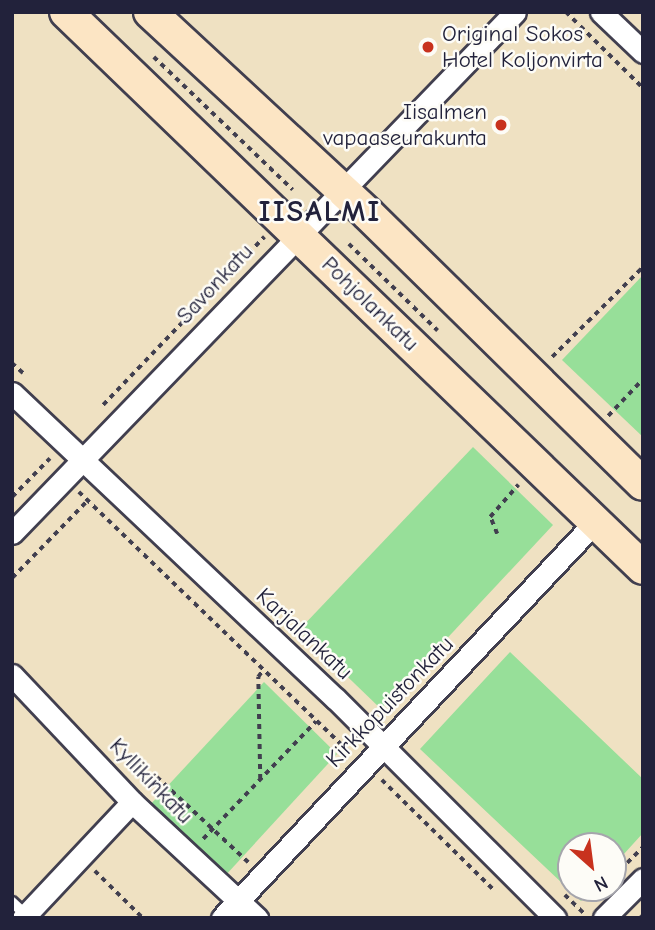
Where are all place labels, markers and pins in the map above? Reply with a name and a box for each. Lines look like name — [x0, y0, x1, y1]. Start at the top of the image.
place label: Original Sokos Hotel Koljonvirta — [442, 20, 603, 74]
marker: Original Sokos Hotel Koljonvirta — [420, 39, 436, 55]
place label: Iisalmen vapaaseurakunta — [323, 98, 487, 152]
marker: Iisalmen vapaaseurakunta — [493, 117, 509, 133]

